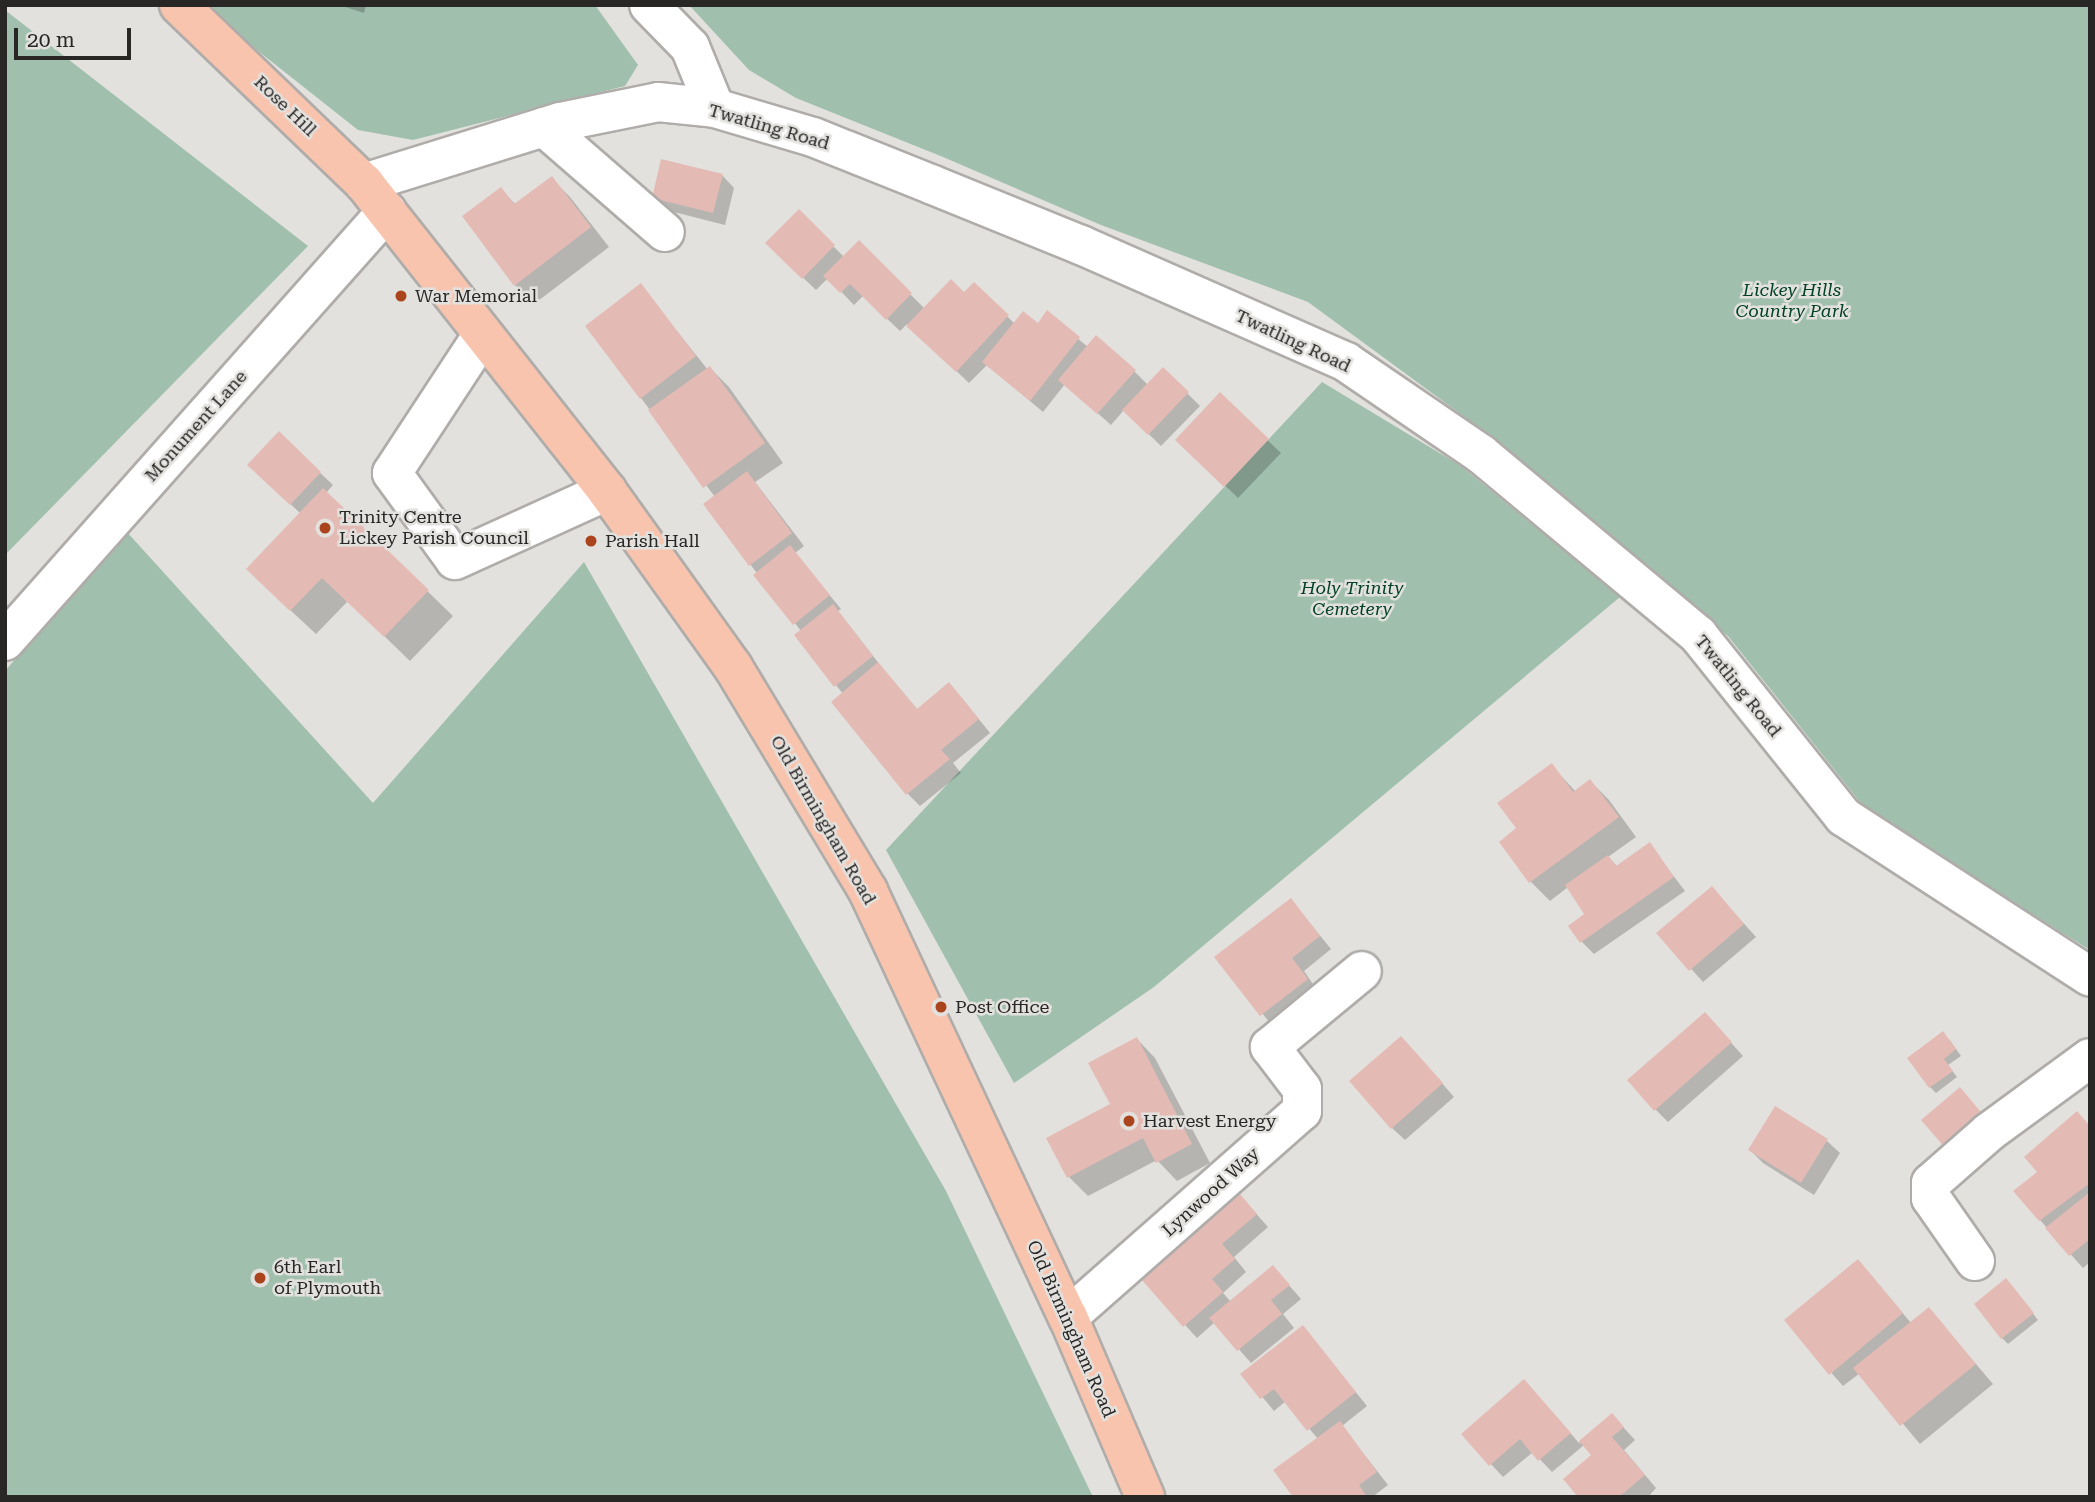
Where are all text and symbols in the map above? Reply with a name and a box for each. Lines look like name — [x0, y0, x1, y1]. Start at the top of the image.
scale bar — [18, 14, 135, 58]
text: 20 m — [27, 28, 75, 52]
street label: Rose Hill — [249, 71, 321, 141]
street label: Twatling Road — [706, 99, 832, 155]
park label: Lickey Hills Country Park — [1735, 280, 1849, 322]
place label: War Memorial — [415, 285, 537, 307]
marker: War Memorial — [393, 288, 409, 304]
street label: Twatling Road — [1232, 305, 1354, 377]
street label: Monument Lane — [140, 366, 252, 486]
place label: Trinity Centre Lickey Parish Council — [339, 507, 529, 550]
marker: Trinity Centre Lickey Parish Council — [317, 520, 333, 536]
place label: Parish Hall — [605, 530, 699, 552]
marker: Parish Hall — [583, 533, 599, 549]
park label: Holy Trinity Cemetery — [1301, 578, 1403, 620]
street label: Twatling Road — [1690, 631, 1786, 741]
street label: Old Birmingham Road — [766, 732, 880, 908]
place label: Post Office — [955, 996, 1049, 1018]
marker: Post Office — [933, 999, 949, 1015]
place label: Harvest Energy — [1143, 1110, 1276, 1132]
marker: Harvest Energy — [1121, 1113, 1137, 1129]
street label: Lynwood Way — [1158, 1143, 1264, 1241]
street label: Old Birmingham Road — [1022, 1237, 1120, 1421]
place label: 6th Earl of Plymouth — [274, 1257, 381, 1300]
marker: 6th Earl of Plymouth — [252, 1270, 268, 1286]

